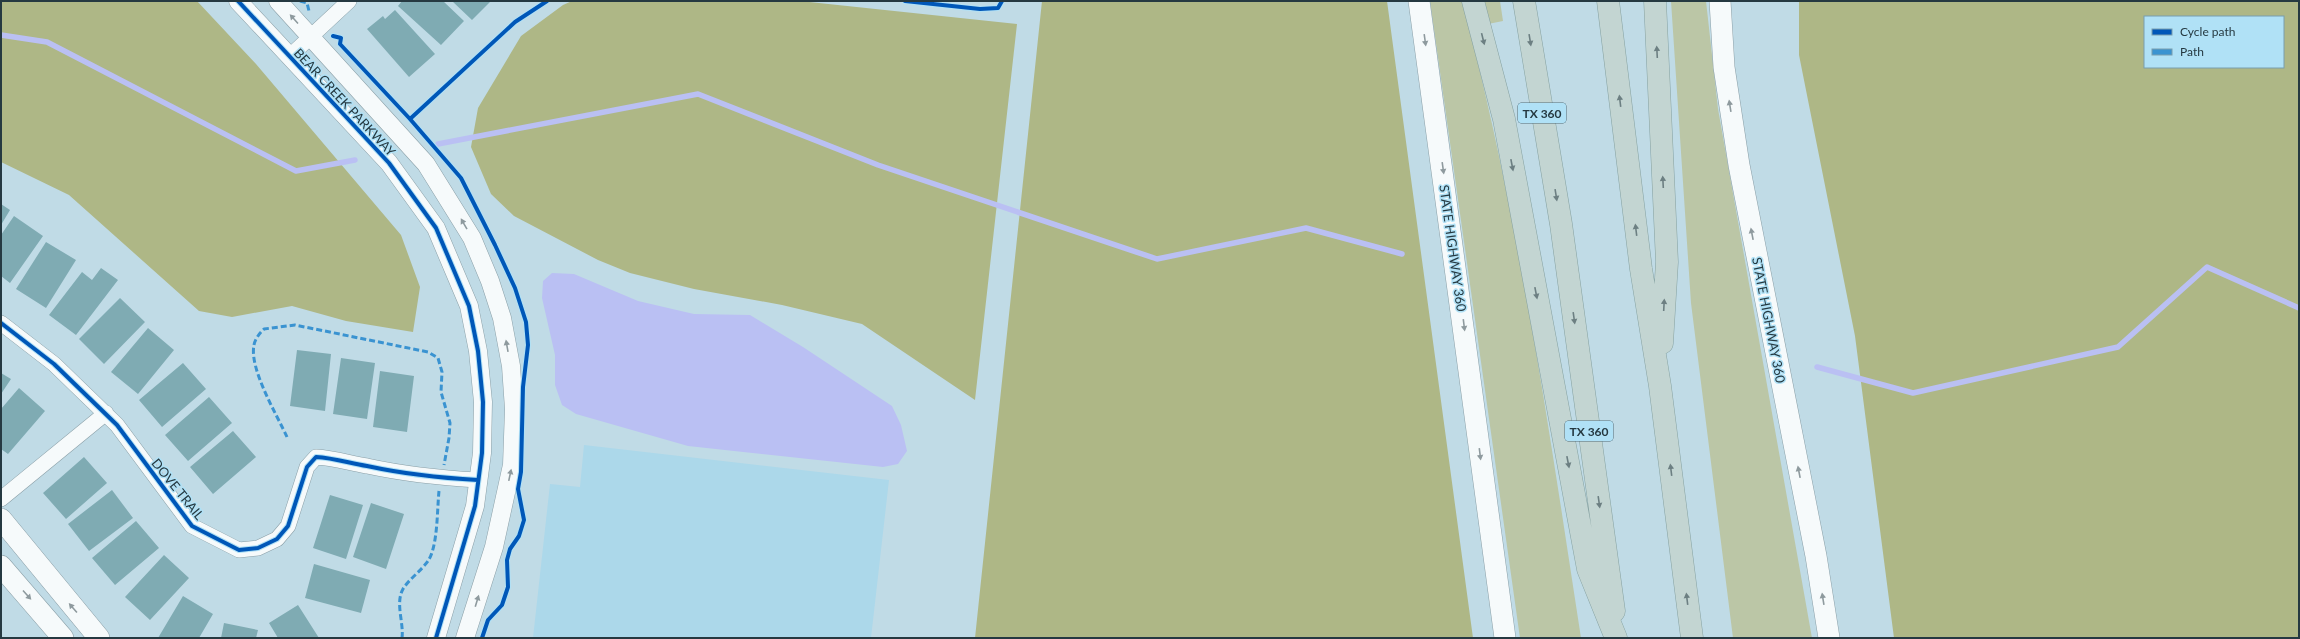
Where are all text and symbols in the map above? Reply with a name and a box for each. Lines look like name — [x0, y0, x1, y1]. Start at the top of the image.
one-way arrow — [289, 14, 299, 24]
legend — [2144, 16, 2284, 68]
text: Cycle path — [2180, 24, 2235, 39]
one-way arrow — [1480, 33, 1486, 45]
one-way arrow — [1527, 33, 1533, 46]
one-way arrow — [1422, 34, 1428, 46]
text: Path — [2180, 44, 2204, 59]
street label: BEAR CREEK PARKWAY — [291, 45, 400, 160]
one-way arrow — [1654, 45, 1660, 58]
one-way arrow — [1617, 95, 1623, 107]
one-way arrow — [1727, 100, 1733, 112]
road number: TX 360 — [1518, 103, 1566, 123]
one-way arrow — [1509, 159, 1515, 171]
one-way arrow — [1440, 162, 1446, 174]
one-way arrow — [1660, 175, 1666, 188]
street label: STATE HIGHWAY 360 — [1436, 184, 1470, 313]
one-way arrow — [1553, 189, 1559, 201]
one-way arrow — [461, 218, 468, 230]
one-way arrow — [1633, 224, 1639, 236]
one-way arrow — [1749, 228, 1755, 240]
street label: STATE HIGHWAY 360 — [1749, 256, 1789, 385]
one-way arrow — [1533, 287, 1539, 299]
one-way arrow — [1661, 299, 1668, 311]
one-way arrow — [1570, 312, 1577, 324]
one-way arrow — [1460, 319, 1467, 331]
one-way arrow — [504, 340, 510, 352]
road number: TX 360 — [1565, 421, 1613, 441]
one-way arrow — [1477, 448, 1483, 460]
street label: DOVE TRAIL — [148, 455, 208, 523]
one-way arrow — [1565, 456, 1571, 468]
one-way arrow — [1668, 464, 1674, 476]
one-way arrow — [1796, 466, 1802, 478]
one-way arrow — [507, 469, 513, 481]
one-way arrow — [1596, 496, 1602, 508]
one-way arrow — [22, 590, 32, 600]
one-way arrow — [1684, 593, 1690, 605]
one-way arrow — [1820, 593, 1826, 606]
one-way arrow — [474, 594, 480, 606]
one-way arrow — [69, 603, 78, 614]

